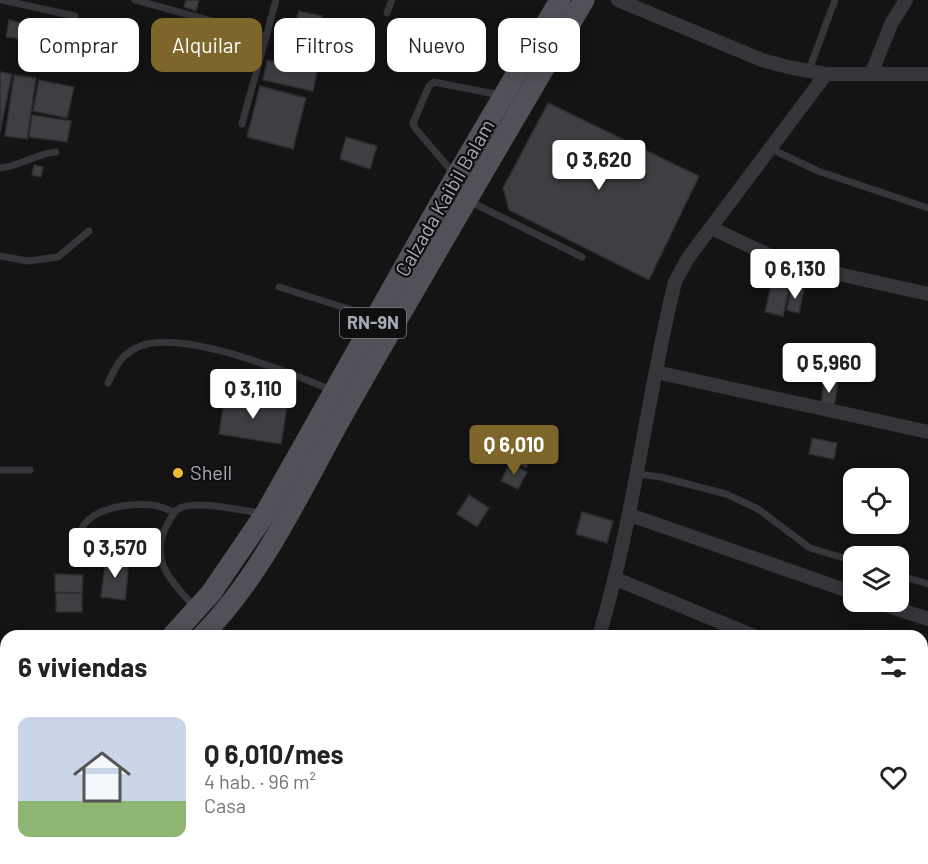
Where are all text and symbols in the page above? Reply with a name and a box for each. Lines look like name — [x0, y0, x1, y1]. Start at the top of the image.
chip: Comprar — [18, 18, 139, 72]
chip: Alquilar — [151, 18, 262, 72]
chip: Filtros — [274, 18, 375, 72]
chip: Nuevo — [387, 18, 486, 72]
chip: Piso — [498, 18, 580, 72]
street label: Calzada Kaibil Balam — [389, 115, 499, 280]
pin: Q 3,620 — [544, 140, 654, 191]
text: Q 3,620 — [566, 147, 632, 171]
pin: Q 6,130 — [740, 249, 850, 300]
text: Q 6,130 — [764, 256, 826, 280]
road number: RN-9N — [340, 308, 406, 338]
pin: Q 5,960 — [774, 343, 884, 394]
text: Q 5,960 — [797, 350, 861, 374]
pin: Q 3,110 — [198, 369, 308, 420]
text: Q 3,110 — [224, 376, 282, 400]
pin: Q 6,010 — [459, 425, 569, 476]
text: Q 6,010 — [483, 432, 545, 456]
place label: Shell — [190, 460, 232, 484]
marker: Shell — [171, 466, 185, 480]
map controls — [843, 468, 909, 612]
button: locate — [843, 468, 909, 534]
pin: Q 3,570 — [60, 528, 170, 579]
text: Q 3,570 — [83, 535, 147, 559]
button: layers — [843, 546, 909, 612]
icon: filters — [877, 650, 910, 683]
text: 6 viviendas — [18, 651, 147, 682]
text: Q 6,010/mes — [204, 738, 344, 769]
icon: home — [66, 741, 138, 813]
icon: heart — [877, 761, 910, 794]
text: 4 hab. · 96 m² — [204, 769, 316, 793]
text: Casa — [204, 793, 246, 817]

